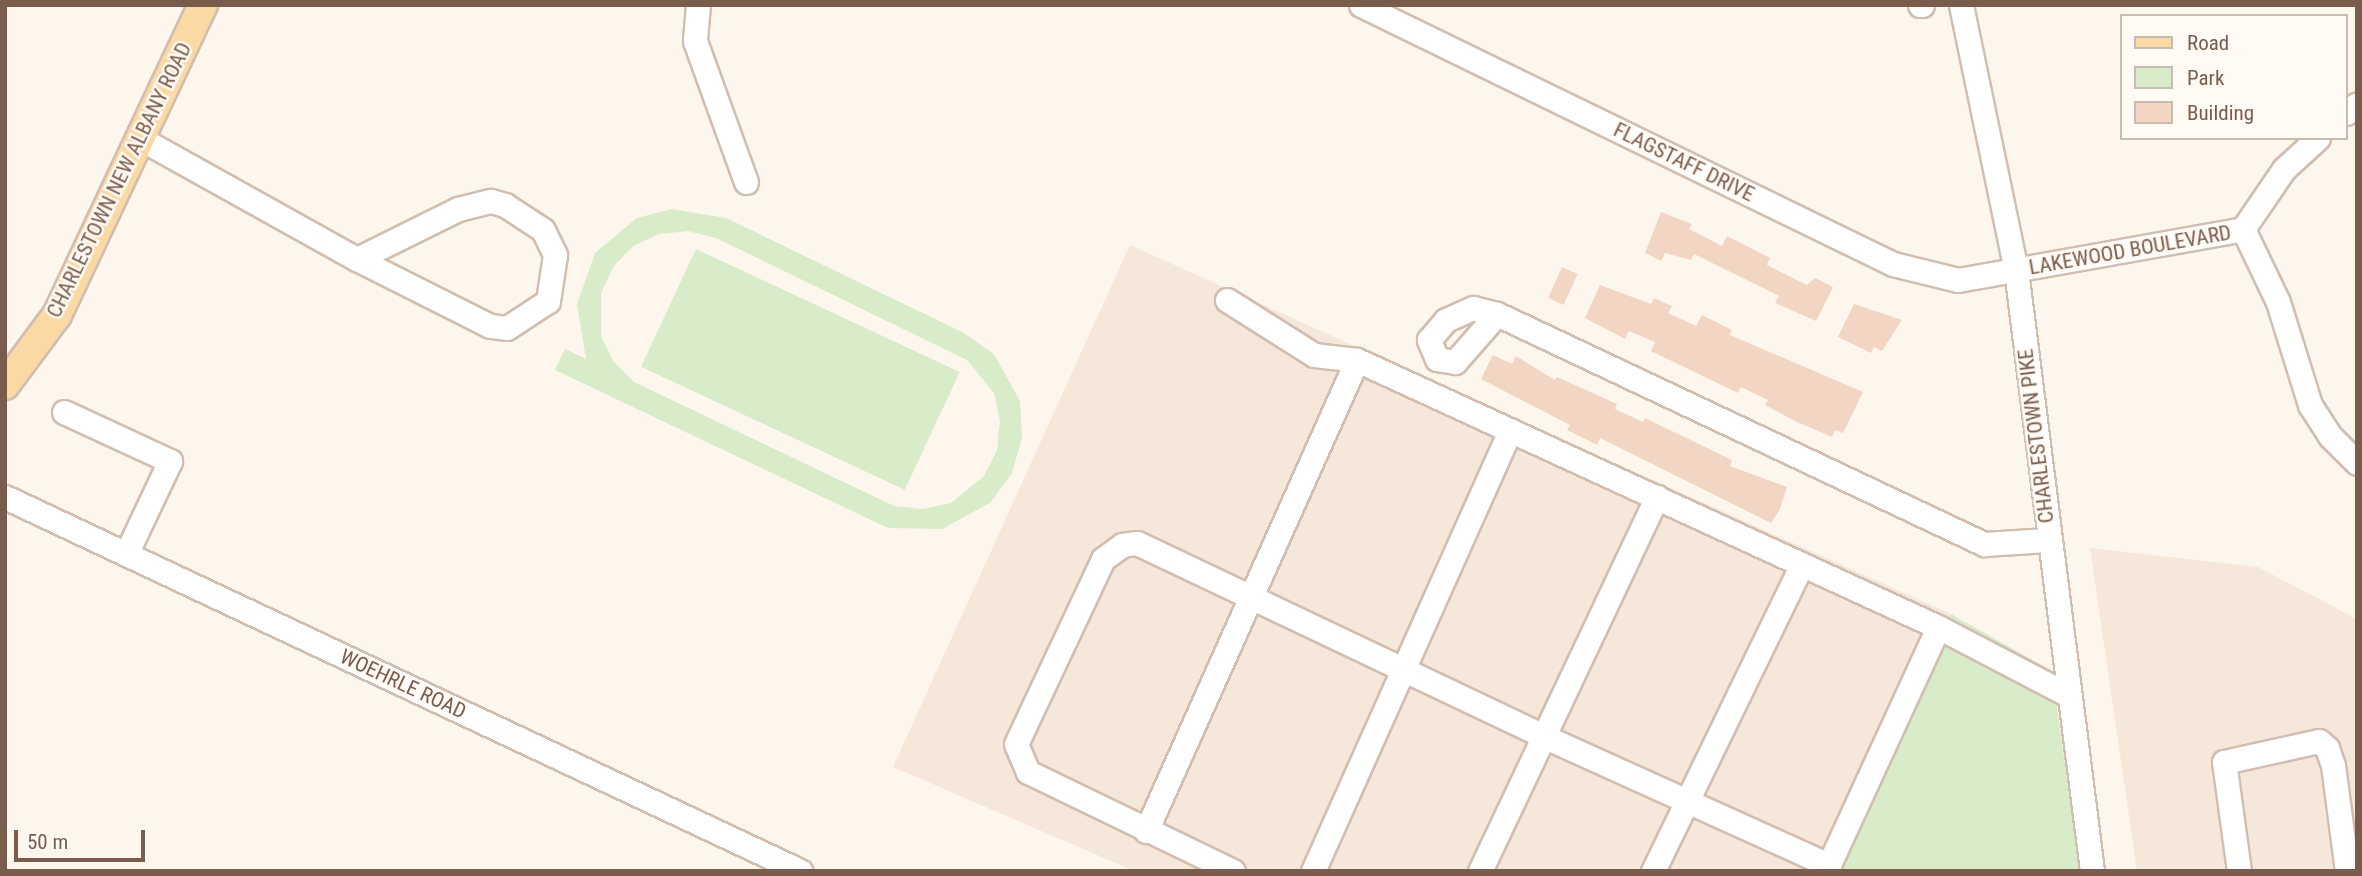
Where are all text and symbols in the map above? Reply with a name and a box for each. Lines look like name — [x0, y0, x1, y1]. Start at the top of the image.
legend — [2120, 14, 2348, 140]
text: Road — [2187, 31, 2229, 55]
street label: CHARLESTOWN NEW ALBANY ROAD — [41, 38, 197, 322]
text: Park — [2187, 66, 2224, 90]
text: Building — [2187, 101, 2254, 125]
street label: FLAGSTAFF DRIVE — [1610, 117, 1758, 207]
street label: LAKEWOOD BOULEVARD — [2027, 220, 2233, 280]
street label: CHARLESTOWN PIKE — [2013, 347, 2059, 525]
street label: WOEHRLE ROAD — [336, 644, 470, 724]
scale bar — [18, 816, 149, 860]
text: 50 m — [27, 830, 68, 854]

